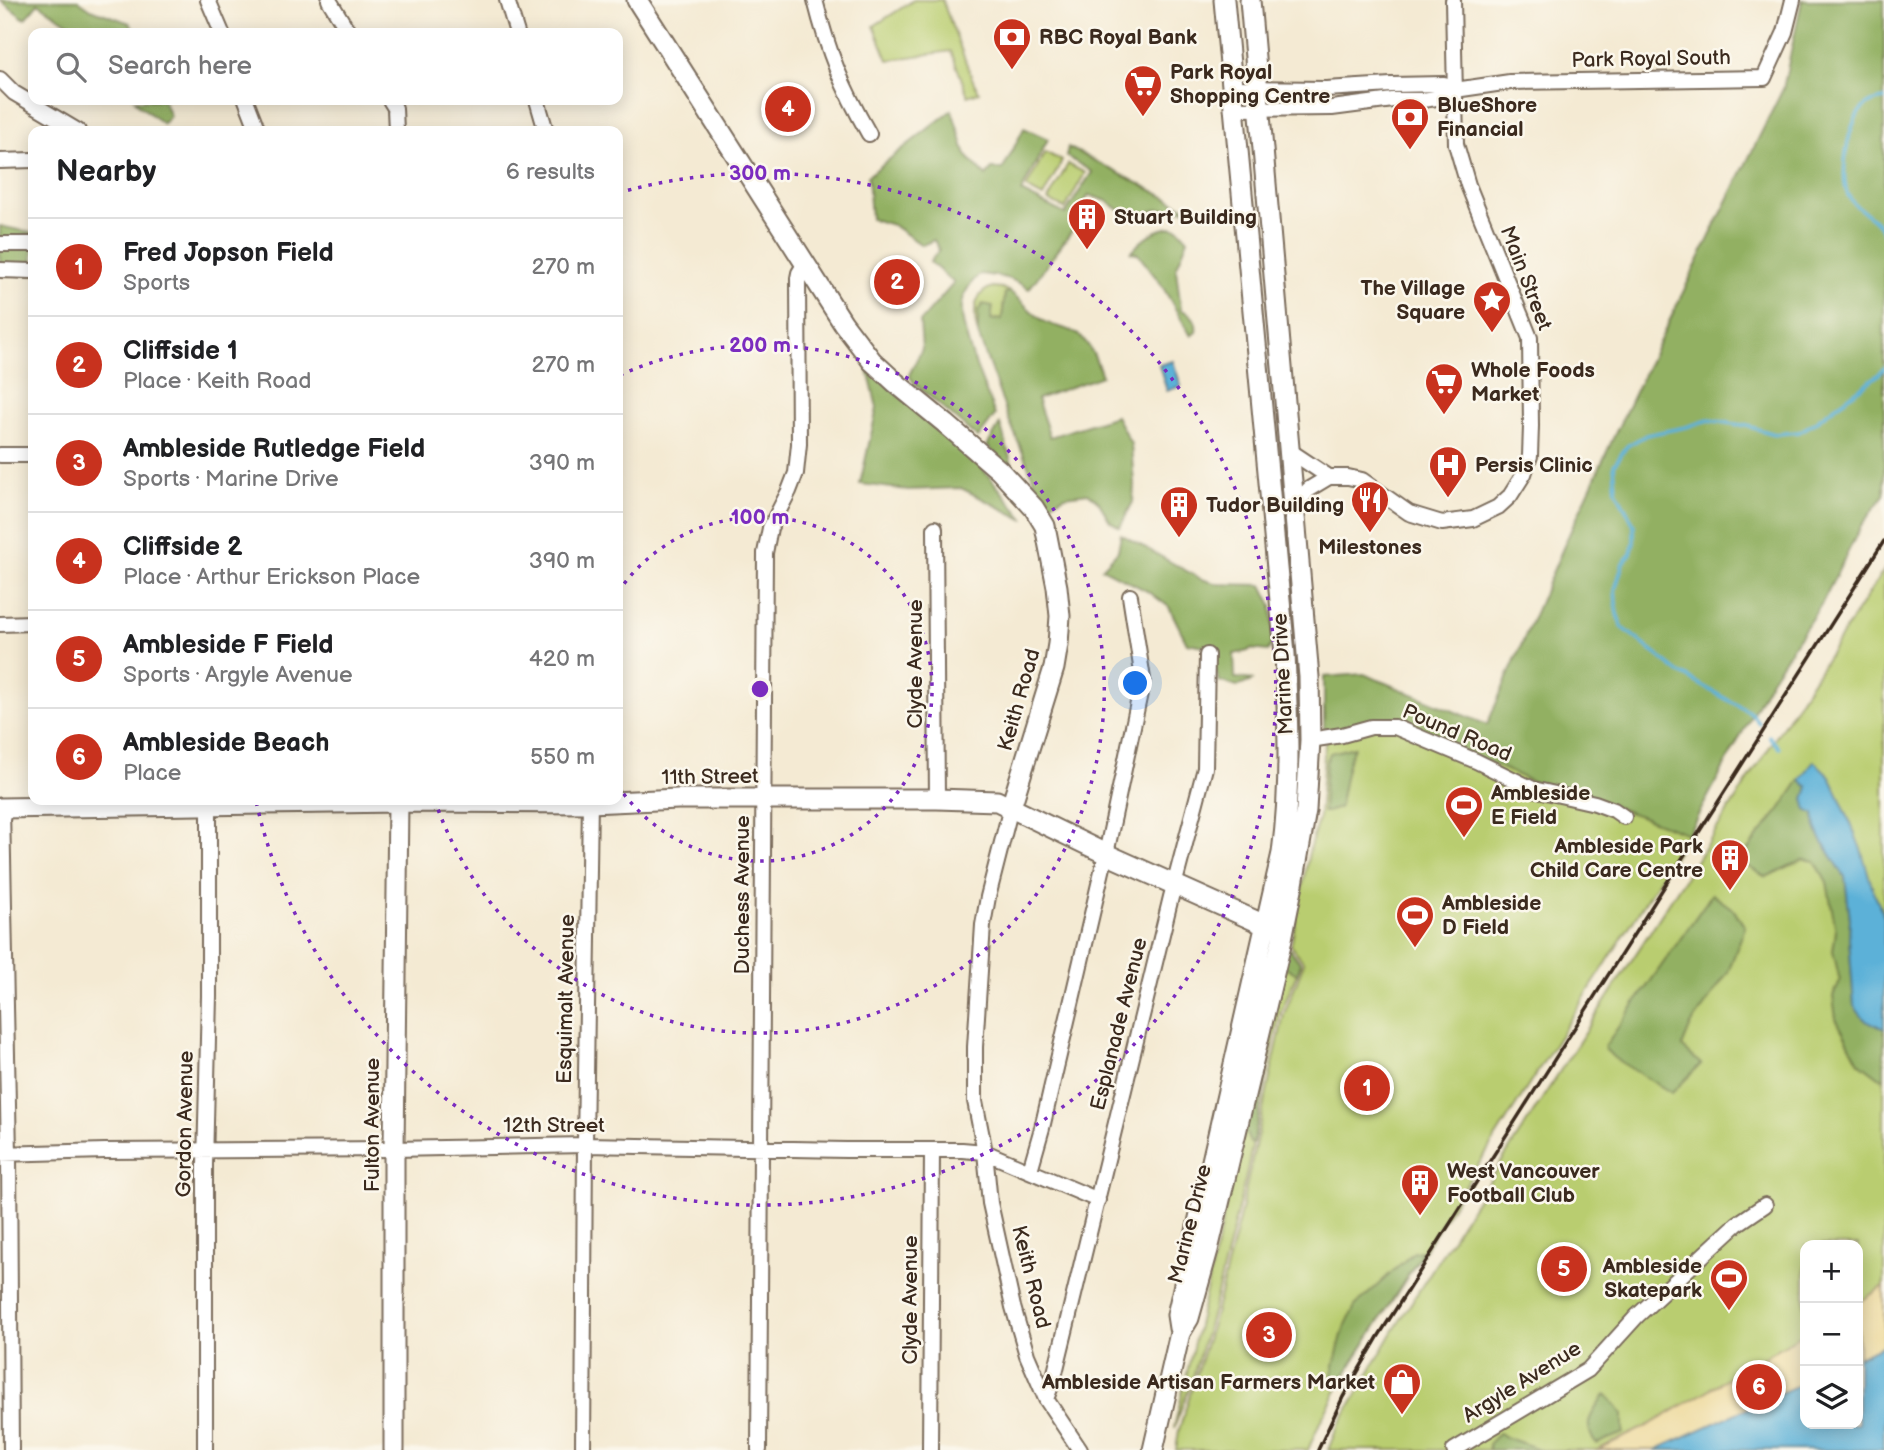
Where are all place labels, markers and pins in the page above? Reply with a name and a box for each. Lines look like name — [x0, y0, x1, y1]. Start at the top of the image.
bank icon: RBC Royal Bank — [991, 16, 1033, 71]
place label: RBC Royal Bank — [1039, 25, 1197, 50]
place label: Park Royal Shopping Centre — [1170, 60, 1330, 109]
supermarket icon: Park Royal Shopping Centre — [1122, 63, 1164, 118]
pin: 4 — [765, 83, 811, 135]
place label: BlueShore Financial — [1437, 93, 1537, 142]
bank icon: BlueShore Financial — [1389, 96, 1431, 151]
building icon: Stuart Building — [1066, 196, 1108, 251]
place label: Stuart Building — [1114, 205, 1257, 230]
pin: 2 — [874, 256, 920, 308]
place label: The Village Square — [1360, 276, 1465, 325]
place icon: The Village Square — [1471, 279, 1513, 334]
place label: Whole Foods Market — [1471, 358, 1595, 407]
supermarket icon: Whole Foods Market — [1423, 361, 1465, 416]
hospital icon: Persis Clinic — [1427, 444, 1469, 499]
place label: Persis Clinic — [1475, 453, 1593, 478]
restaurant icon: Milestones — [1349, 479, 1391, 534]
building icon: Tudor Building — [1158, 484, 1200, 539]
place label: Tudor Building — [1206, 493, 1344, 518]
place label: Milestones — [1318, 535, 1422, 560]
centre of rings — [748, 677, 772, 701]
place label: Ambleside E Field — [1490, 781, 1590, 830]
sports icon: Ambleside E Field — [1443, 784, 1485, 839]
place label: Ambleside Park Child Care Centre — [1530, 834, 1703, 883]
building icon: Ambleside Park Child Care Centre — [1709, 837, 1751, 892]
place label: Ambleside D Field — [1441, 891, 1541, 940]
sports icon: Ambleside D Field — [1394, 894, 1436, 949]
pin: 1 — [1344, 1062, 1390, 1114]
place label: West Vancouver Football Club — [1447, 1159, 1600, 1208]
building icon: West Vancouver Football Club — [1399, 1162, 1441, 1217]
pin: 5 — [1541, 1243, 1587, 1295]
place label: Ambleside Skatepark — [1602, 1254, 1702, 1303]
sports icon: Ambleside Skatepark — [1708, 1257, 1750, 1312]
pin: 3 — [1246, 1309, 1292, 1361]
shop icon: Ambleside Artisan Farmers Market — [1381, 1361, 1423, 1416]
pin: 6 — [1736, 1361, 1782, 1413]
place label: Ambleside Artisan Farmers Market — [1041, 1370, 1375, 1395]

